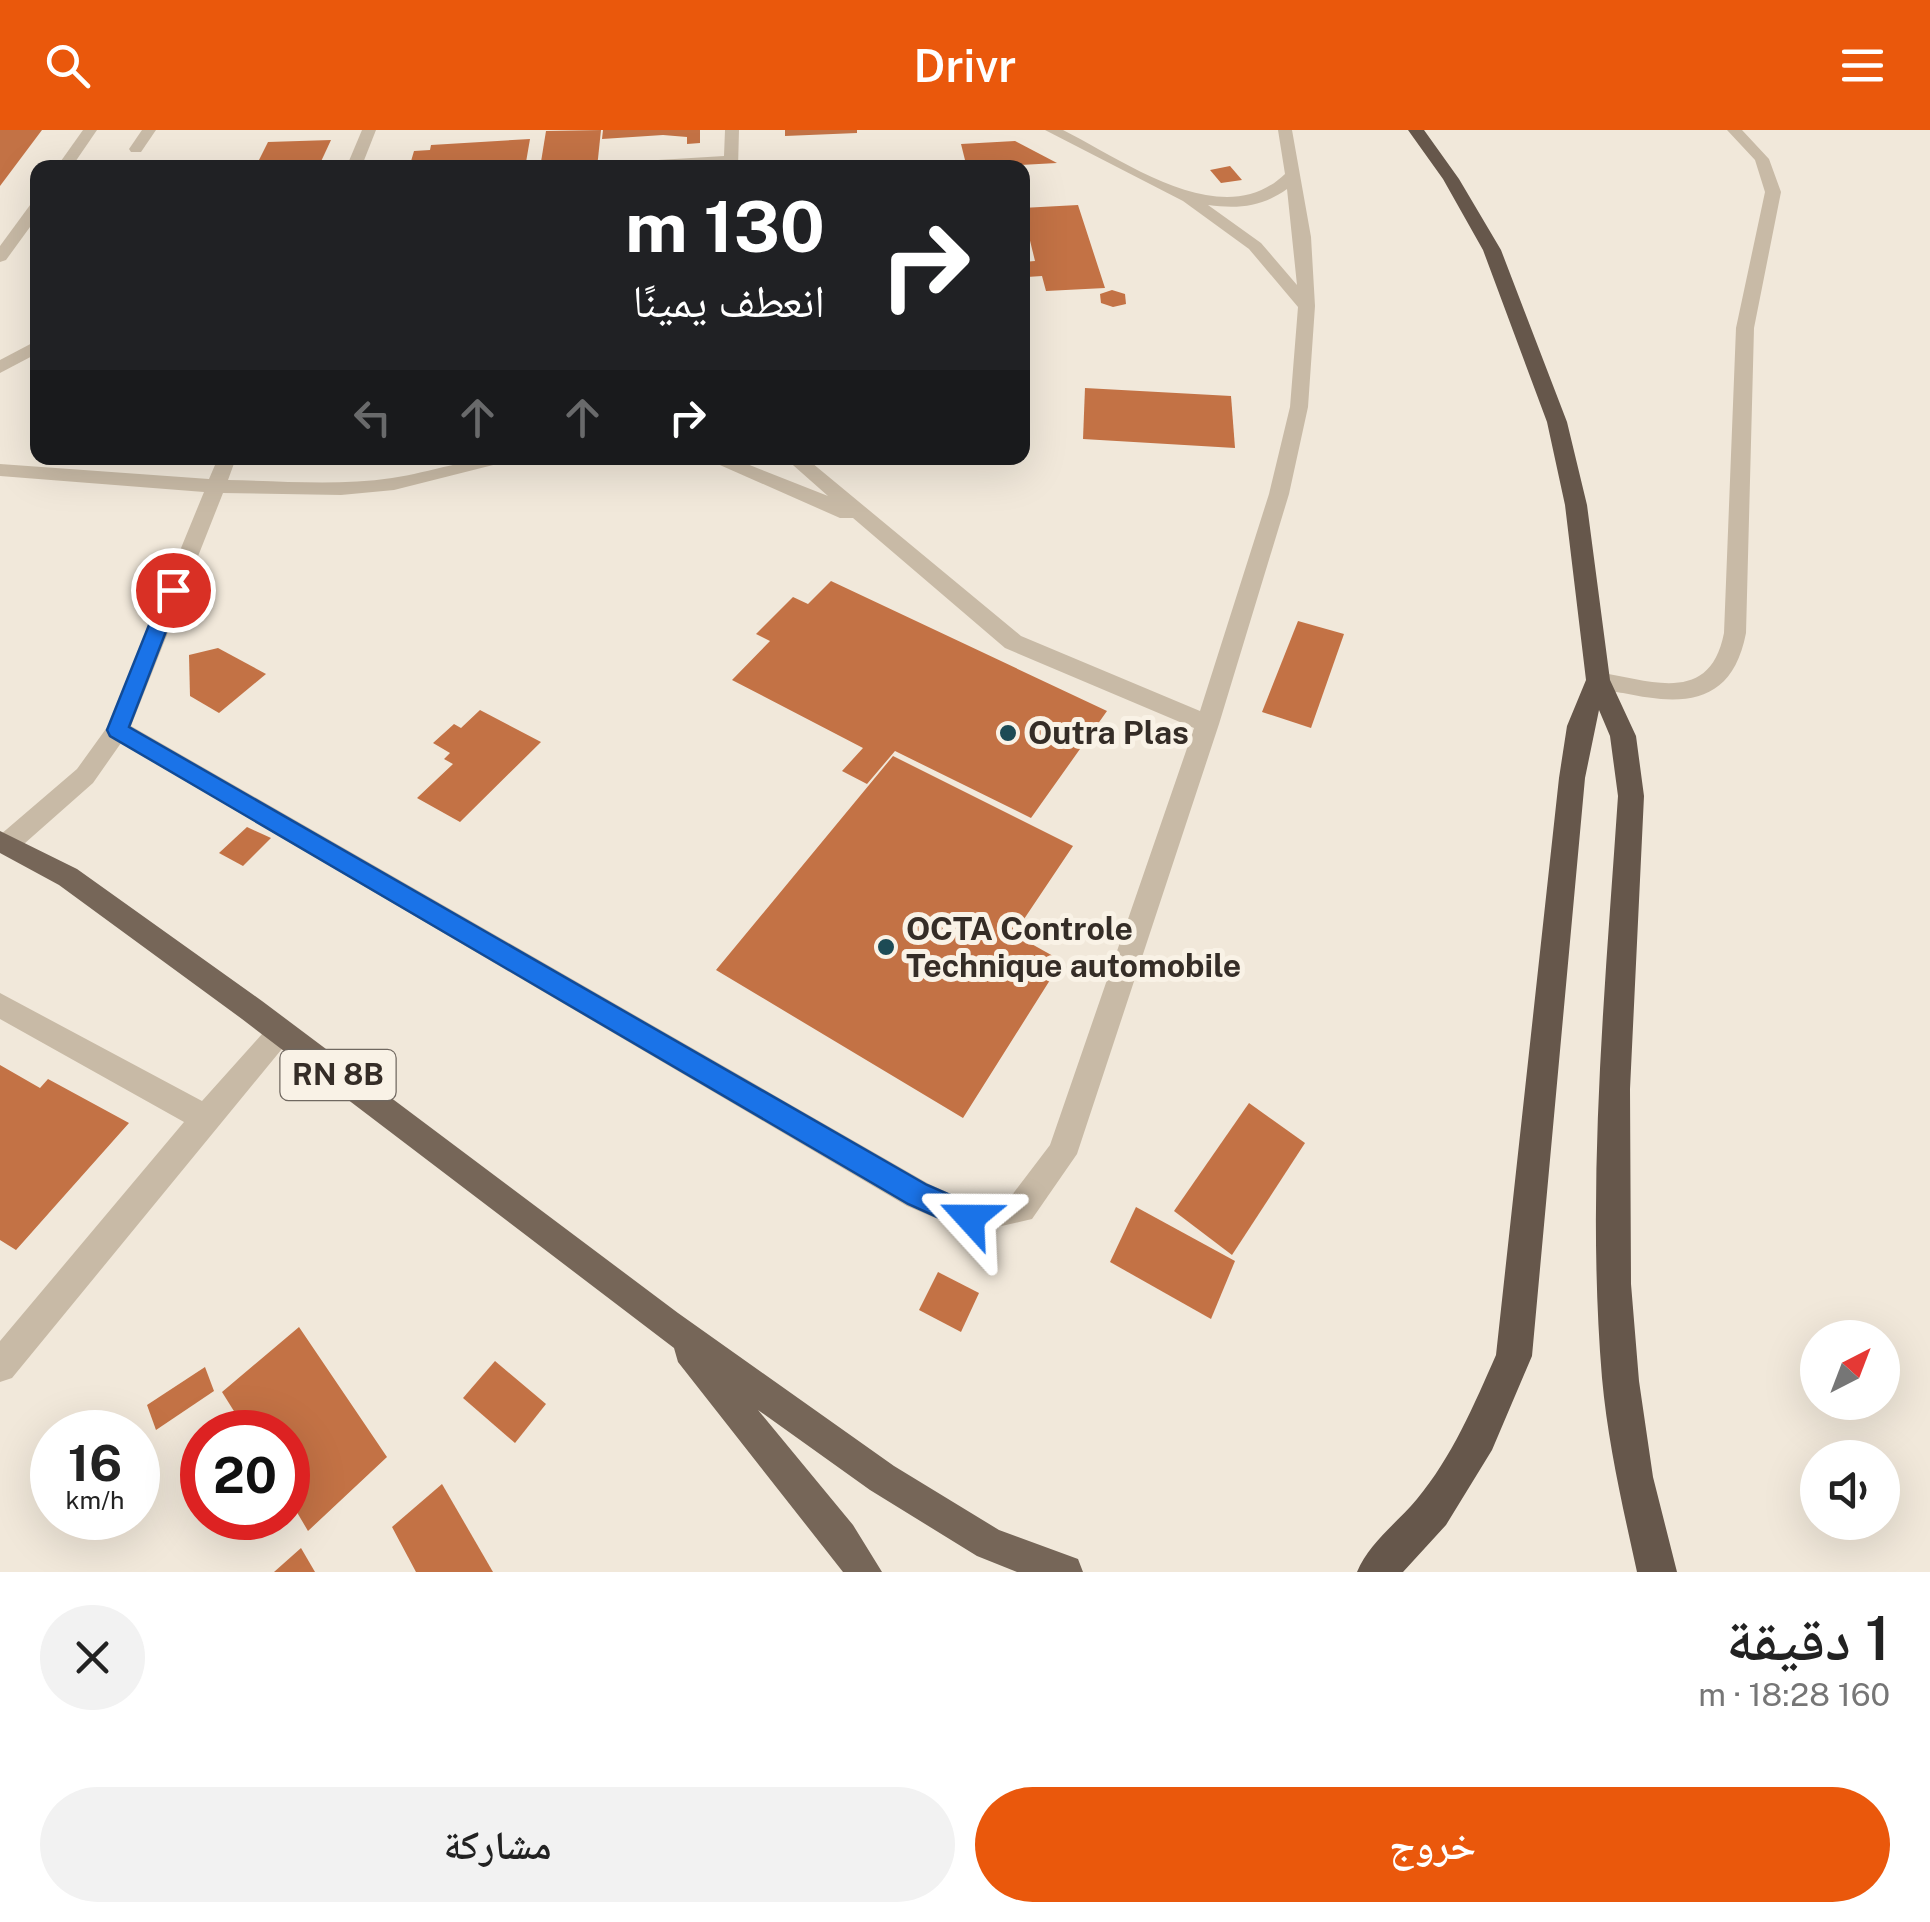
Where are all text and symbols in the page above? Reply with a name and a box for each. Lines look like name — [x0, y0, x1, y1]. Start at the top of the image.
icon: search — [40, 38, 95, 93]
icon: menu — [1835, 38, 1890, 93]
text: Drivr — [914, 39, 1016, 92]
text: 130 m — [625, 185, 825, 268]
icon: right — [860, 200, 990, 330]
text: انعطف يمينًا — [633, 274, 825, 327]
icon: left — [345, 390, 400, 445]
icon: ahead — [450, 390, 505, 445]
icon: ahead — [555, 390, 610, 445]
icon: right — [660, 390, 715, 445]
pin — [131, 548, 216, 633]
icon: arrive — [146, 563, 201, 618]
place label: Outra Plas — [1028, 714, 1189, 751]
marker: Outra Plas — [997, 722, 1019, 744]
place label: OCTA Controle Technique automobile — [906, 910, 1241, 984]
marker: OCTA Controle Technique automobile — [875, 936, 897, 958]
road number: RN 8B — [280, 1050, 396, 1100]
position arrow — [918, 1166, 1022, 1270]
north arrow — [1800, 1320, 1900, 1420]
map controls — [1800, 1320, 1900, 1540]
speed limit sign: 20 — [180, 1410, 310, 1540]
text: 16 — [68, 1433, 122, 1492]
button: sound — [1800, 1440, 1900, 1540]
text: km/h — [66, 1485, 124, 1515]
text: 1 دقيقة — [1726, 1603, 1890, 1674]
button: close — [40, 1605, 145, 1710]
text: 160 m · 18:28 — [1698, 1676, 1890, 1713]
button: مشاركة — [40, 1787, 955, 1902]
button: خروج — [975, 1787, 1890, 1902]

